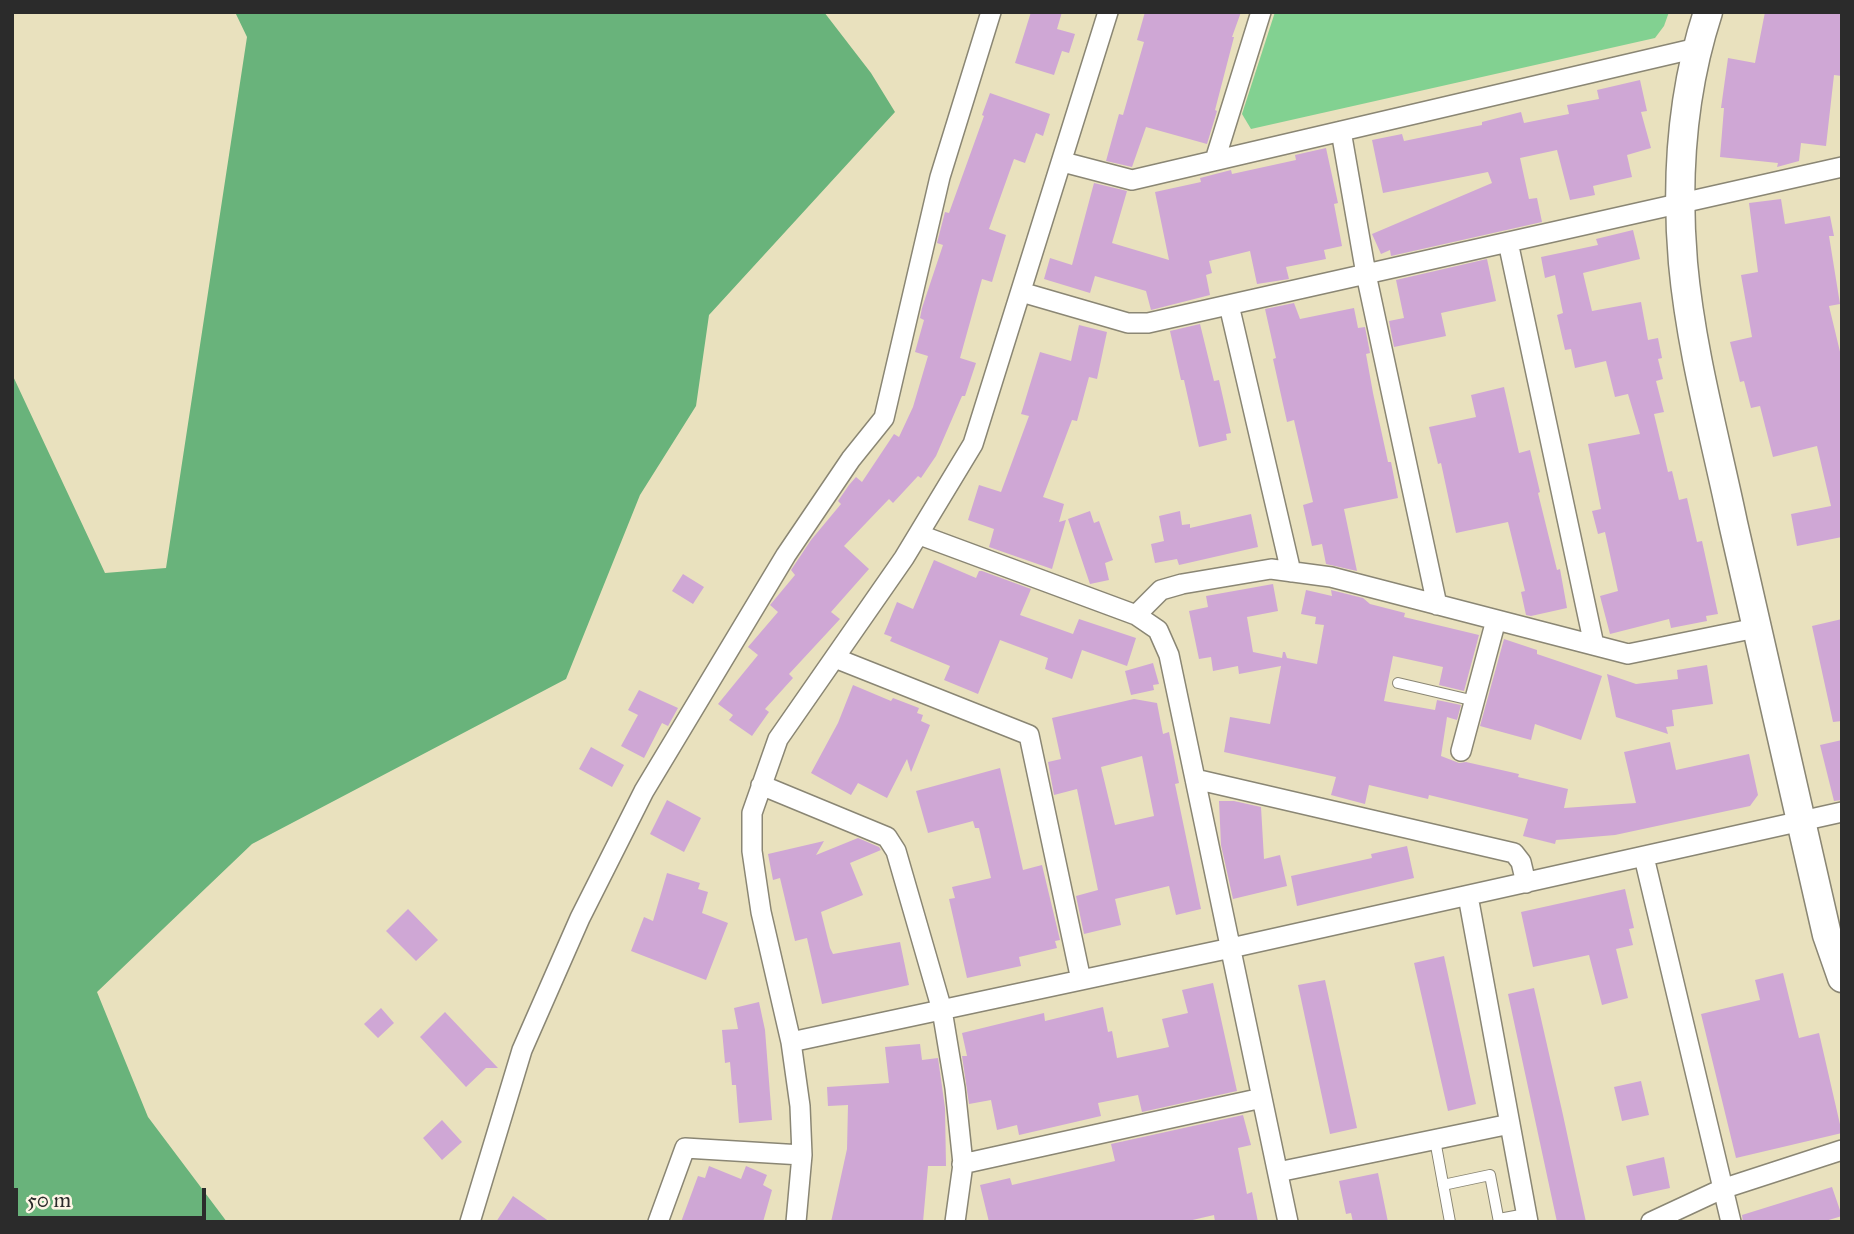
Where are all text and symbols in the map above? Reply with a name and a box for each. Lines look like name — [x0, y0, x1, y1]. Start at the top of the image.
scale bar — [18, 1174, 210, 1218]
text: 50 m — [27, 1187, 71, 1213]

